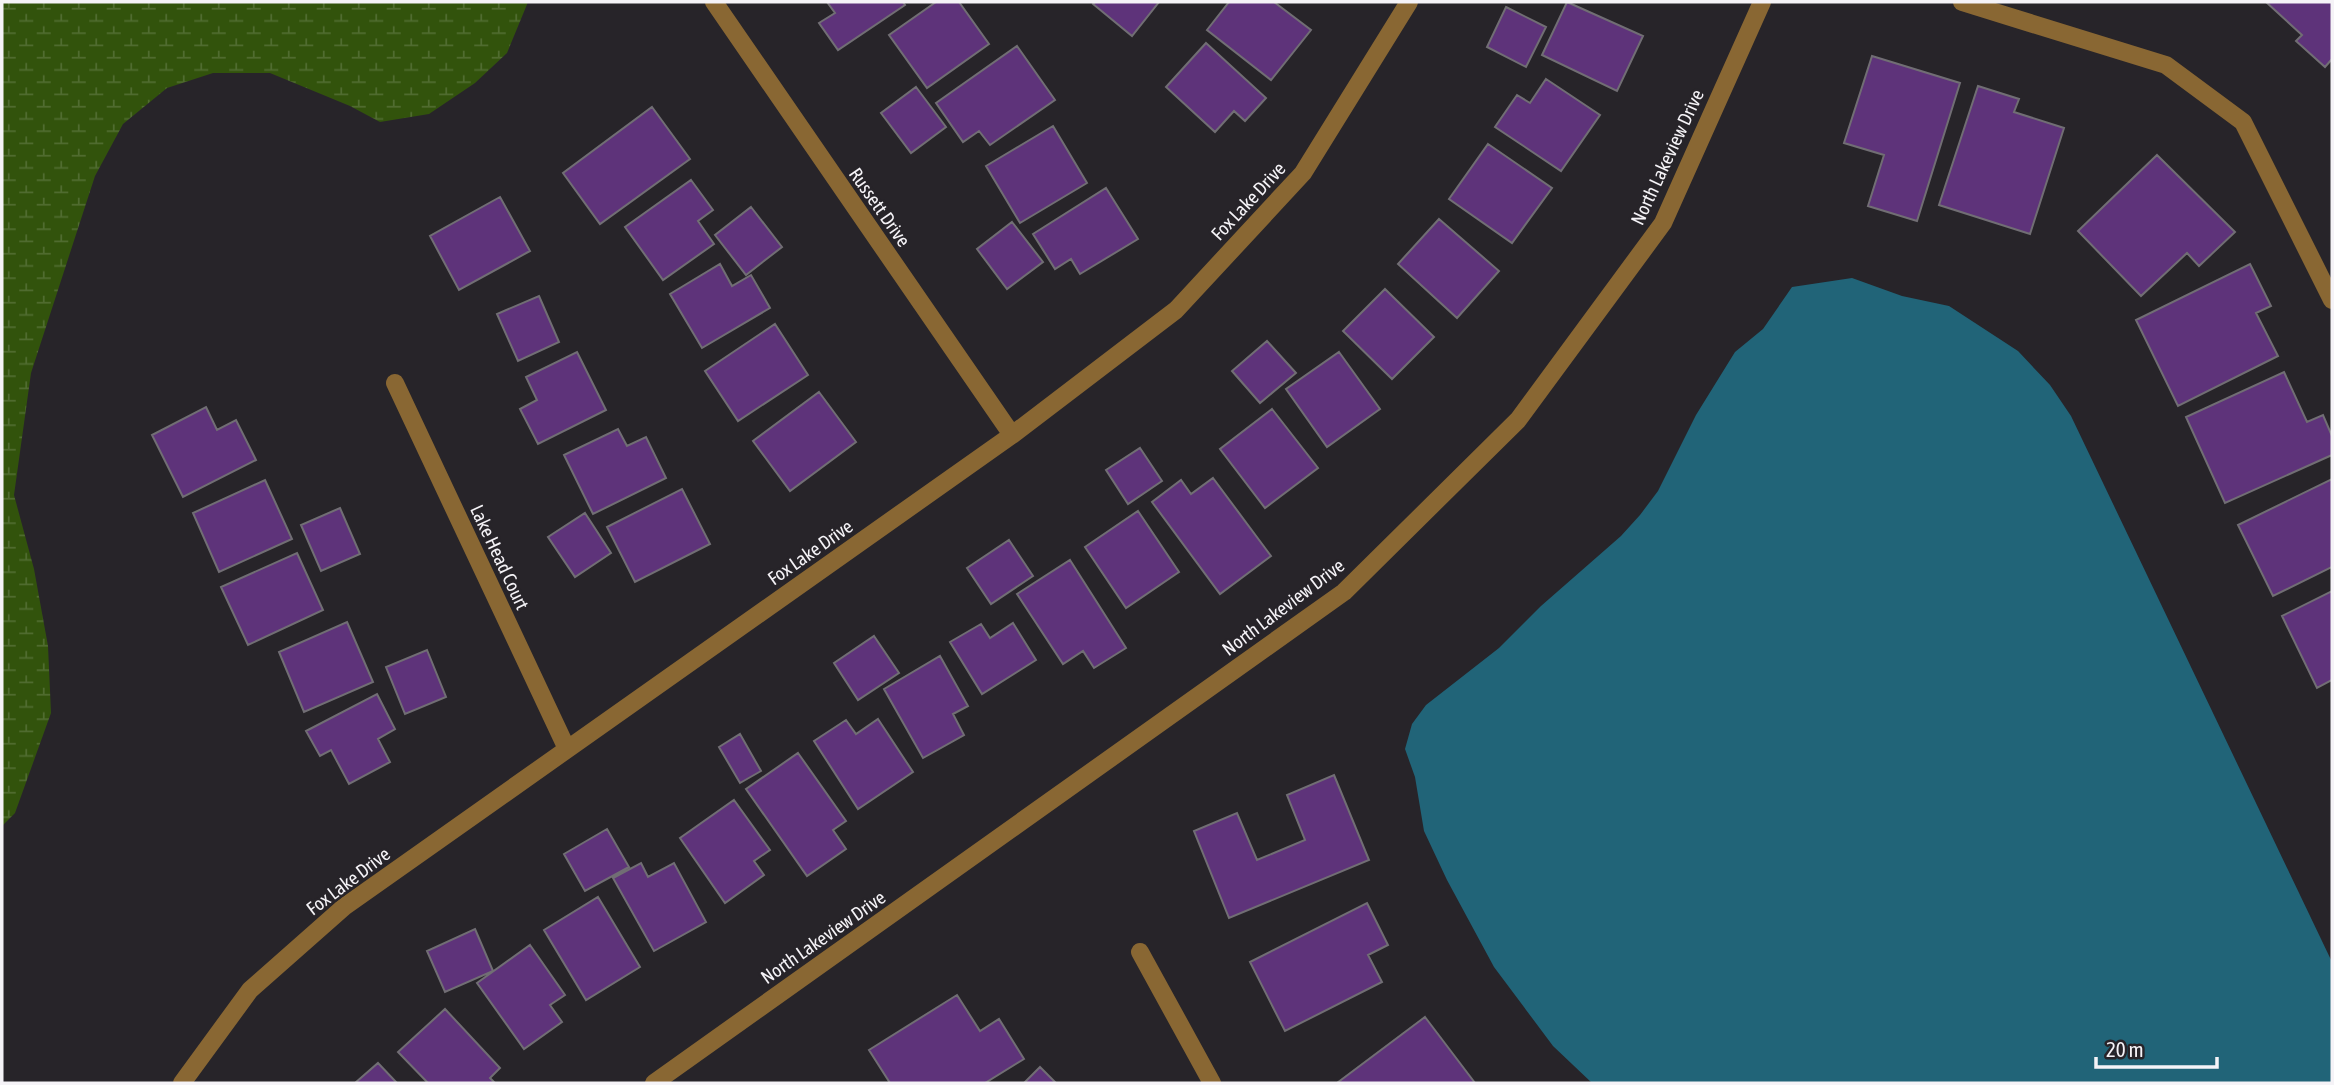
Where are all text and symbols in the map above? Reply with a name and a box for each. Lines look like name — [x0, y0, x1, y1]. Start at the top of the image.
street label: North Lakeview Drive — [1626, 86, 1708, 228]
street label: Fox Lake Drive — [1206, 157, 1290, 245]
street label: Russett Drive — [845, 163, 915, 251]
street label: Lake Head Court — [466, 501, 534, 613]
street label: Fox Lake Drive — [763, 515, 857, 589]
street label: North Lakeview Drive — [1218, 554, 1348, 660]
street label: Fox Lake Drive — [302, 843, 394, 919]
street label: North Lakeview Drive — [757, 886, 889, 988]
scale bar — [2096, 1026, 2217, 1070]
text: 20 m — [2106, 1037, 2144, 1061]

